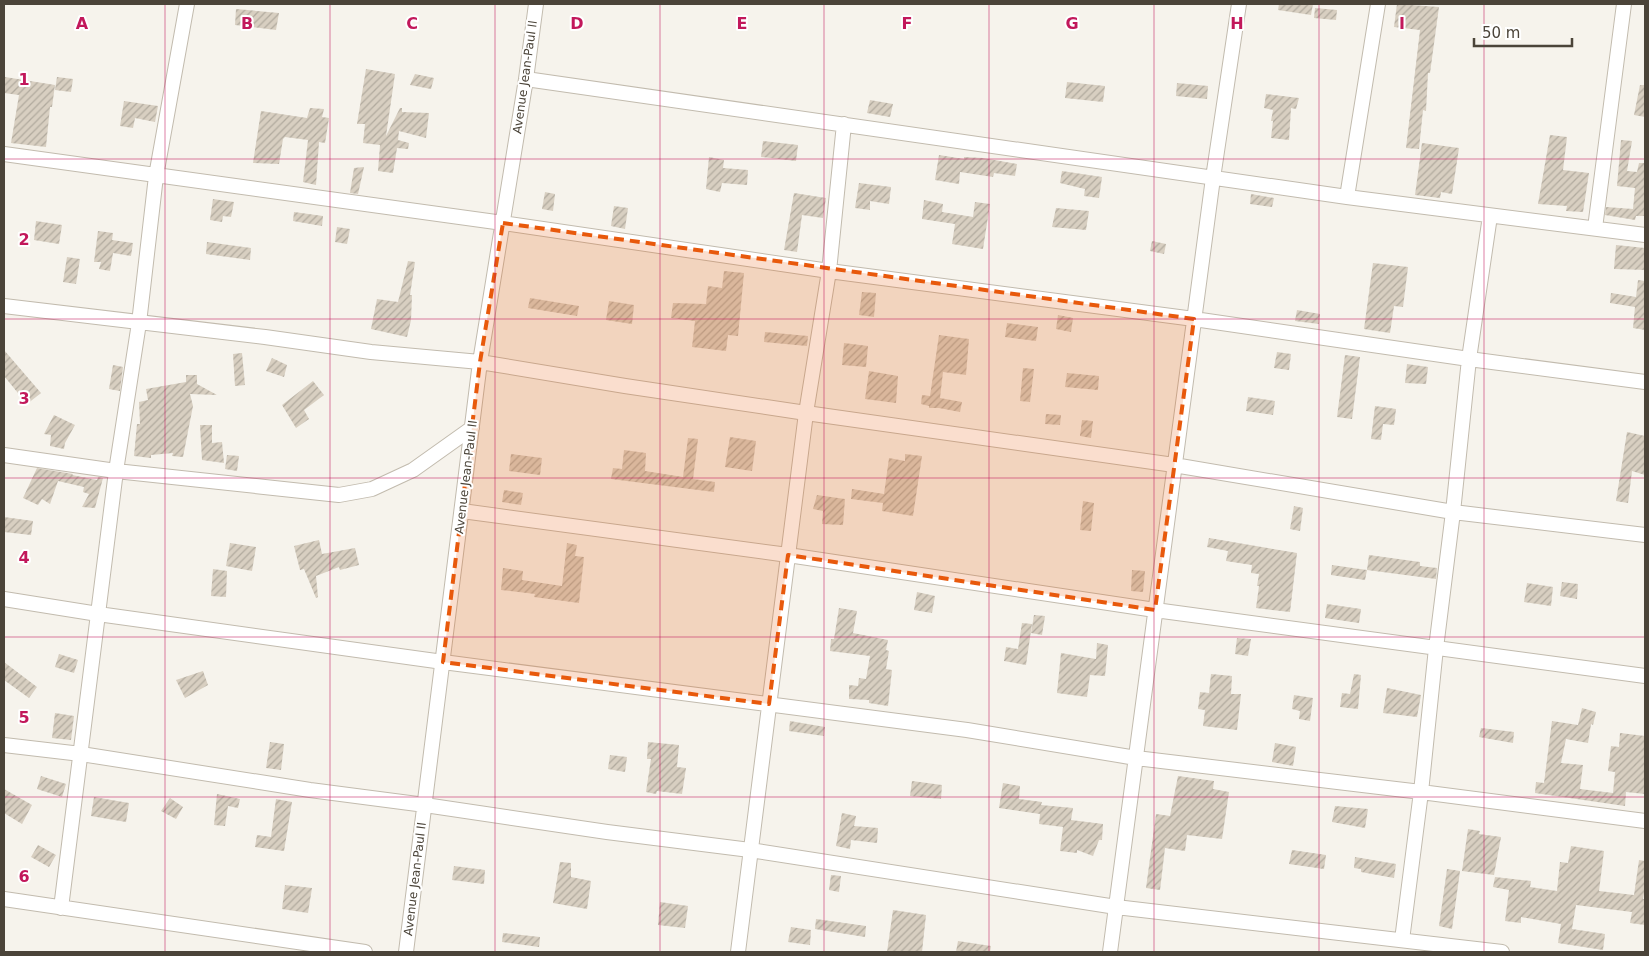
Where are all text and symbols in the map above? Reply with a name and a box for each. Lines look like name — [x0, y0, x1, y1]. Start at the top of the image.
text: A — [76, 14, 89, 33]
text: B — [241, 14, 253, 33]
text: C — [406, 14, 418, 33]
text: D — [570, 14, 584, 33]
text: E — [737, 14, 747, 33]
text: F — [902, 14, 912, 33]
text: G — [1065, 14, 1079, 33]
text: H — [1230, 14, 1244, 33]
text: I — [1399, 14, 1405, 33]
scale bar — [1474, 15, 1572, 47]
street label: Avenue Jean-Paul II — [510, 19, 540, 135]
text: 50 m — [1482, 24, 1520, 42]
text: 1 — [18, 70, 30, 89]
text: 2 — [18, 230, 30, 249]
text: 3 — [18, 389, 30, 408]
street label: Avenue Jean-Paul II — [452, 419, 480, 535]
text: 4 — [18, 548, 30, 567]
text: 5 — [18, 708, 30, 727]
street label: Avenue Jean-Paul II — [401, 821, 429, 937]
text: 6 — [18, 867, 30, 886]

